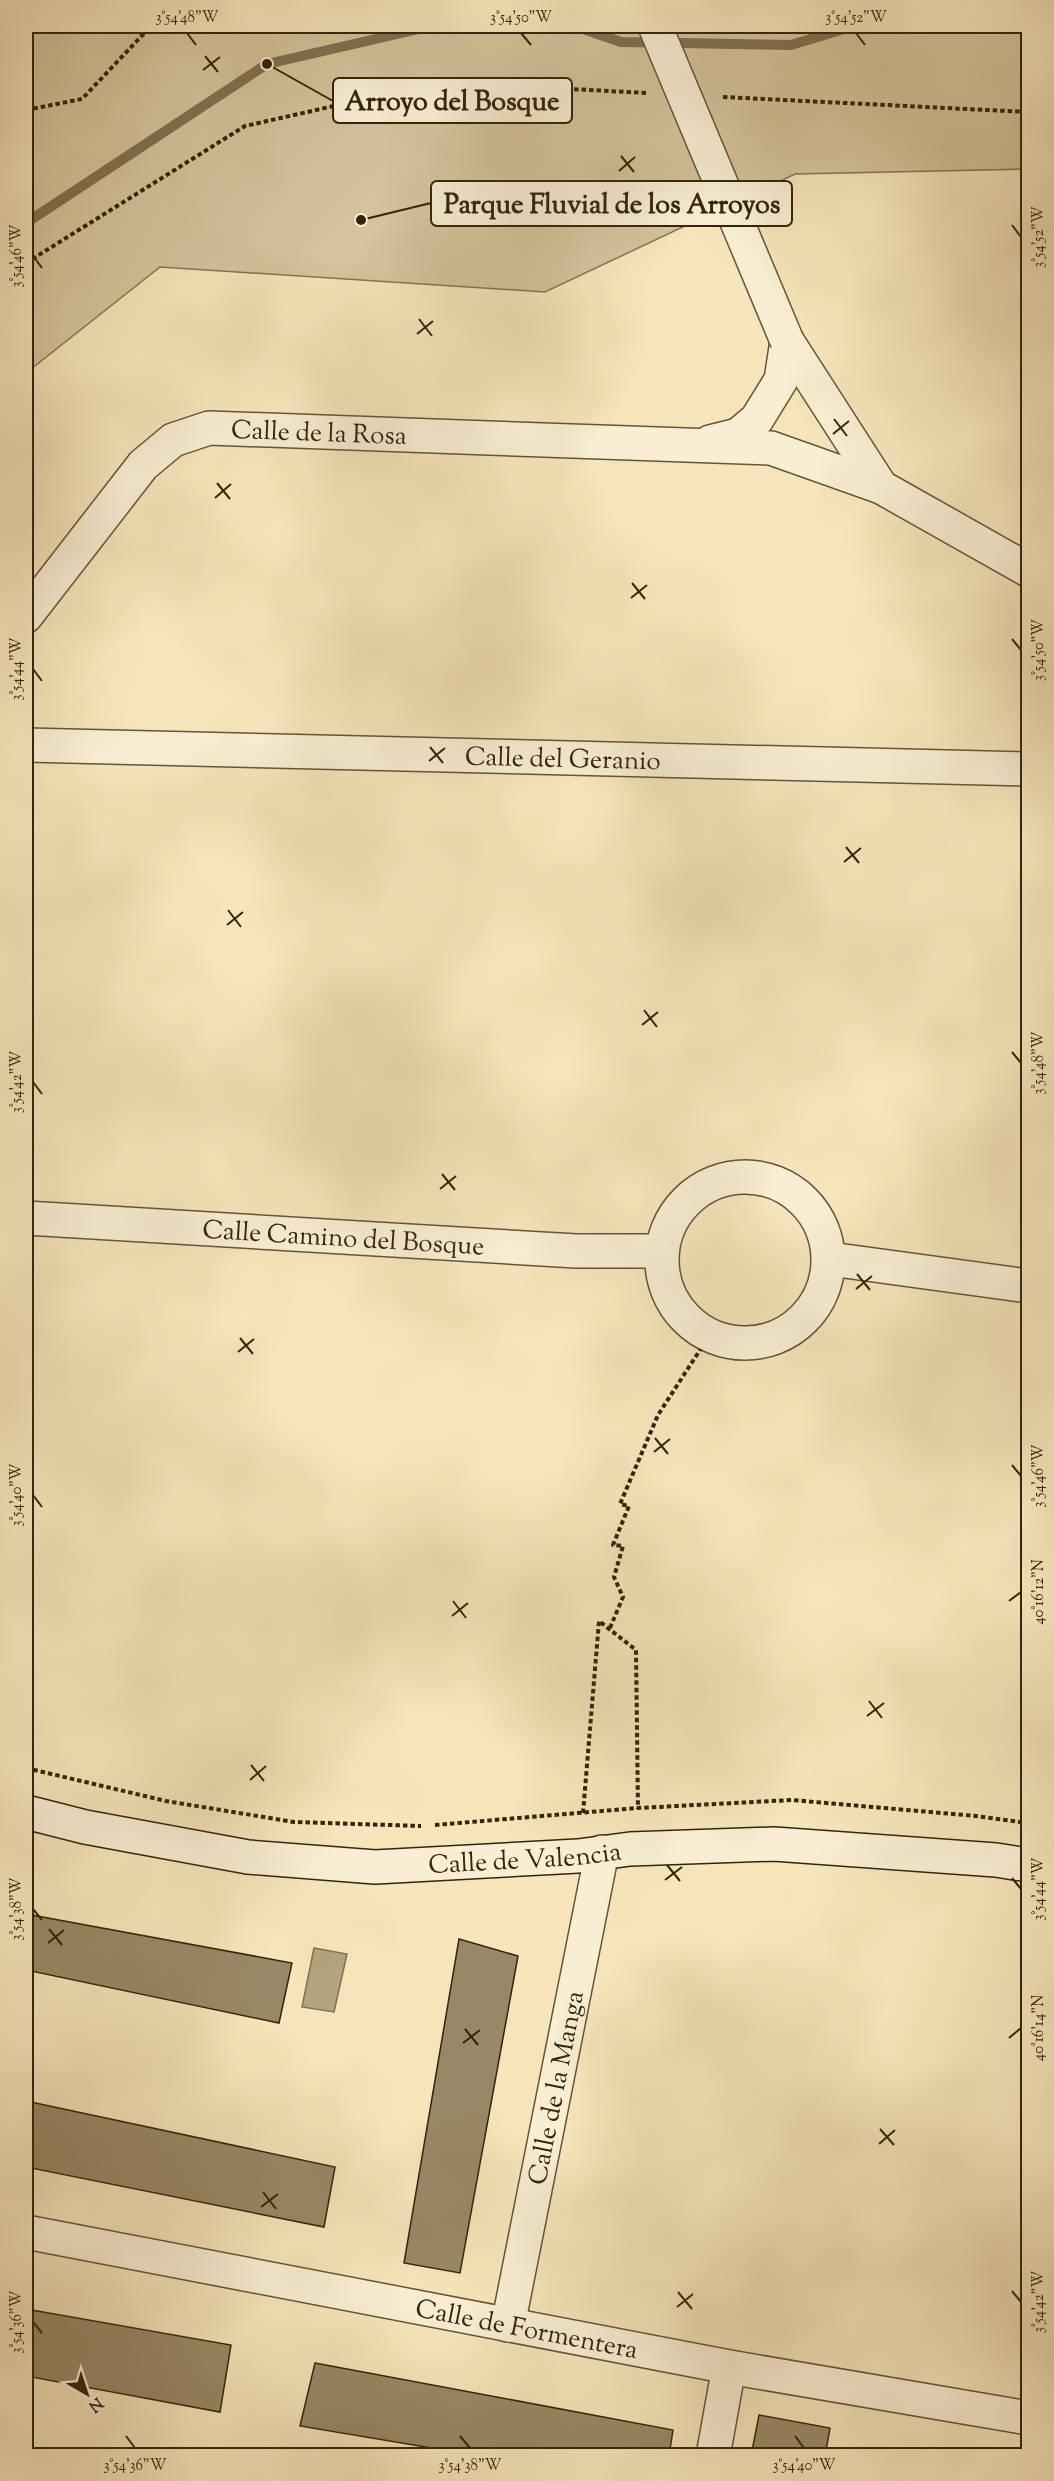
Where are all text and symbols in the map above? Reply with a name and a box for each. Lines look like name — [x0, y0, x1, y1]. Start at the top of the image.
text: 3°54'48"W — [155, 8, 219, 29]
text: 3°54'50"W — [490, 8, 552, 29]
text: 3°54'52"W — [825, 8, 887, 29]
callout: Arroyo del Bosque — [333, 78, 572, 123]
text: Arroyo del Bosque — [344, 84, 560, 123]
callout: Parque Fluvial de los Arroyos — [431, 181, 792, 226]
text: Parque Fluvial de los Arroyos — [444, 187, 781, 226]
text: 3°54'52"W — [1029, 206, 1050, 268]
text: 3°54'46"W — [7, 224, 28, 287]
street label: Calle de la Rosa — [230, 413, 407, 456]
text: 3°54'50"W — [1029, 619, 1050, 681]
text: 3°54'44"W — [7, 637, 28, 700]
street label: Calle del Geranio — [464, 740, 661, 781]
text: 3°54'48"W — [1029, 1031, 1050, 1095]
text: 3°54'42"W — [7, 1051, 28, 1113]
street label: Calle Camino del Bosque — [201, 1213, 485, 1266]
text: 3°54'46"W — [1029, 1444, 1050, 1507]
text: 3°54'40"W — [7, 1463, 28, 1526]
text: 40°16'12"N — [1029, 1559, 1050, 1625]
street label: Calle de Valencia — [427, 1834, 624, 1885]
text: 3°54'44"W — [1029, 1857, 1050, 1920]
text: 3°54'38"W — [7, 1877, 28, 1940]
street label: Calle de la Manga — [520, 1988, 595, 2188]
text: 40°16'14"N — [1029, 1995, 1050, 2061]
text: 3°54'42"W — [1029, 2271, 1050, 2333]
text: 3°54'36"W — [7, 2290, 28, 2353]
street label: Calle de Formentera — [412, 2291, 641, 2370]
north arrow — [57, 2364, 117, 2424]
text: N — [82, 2391, 107, 2417]
text: 3°54'36"W — [104, 2456, 167, 2477]
text: 3°54'38"W — [439, 2456, 502, 2477]
text: 3°54'40"W — [773, 2456, 836, 2477]

